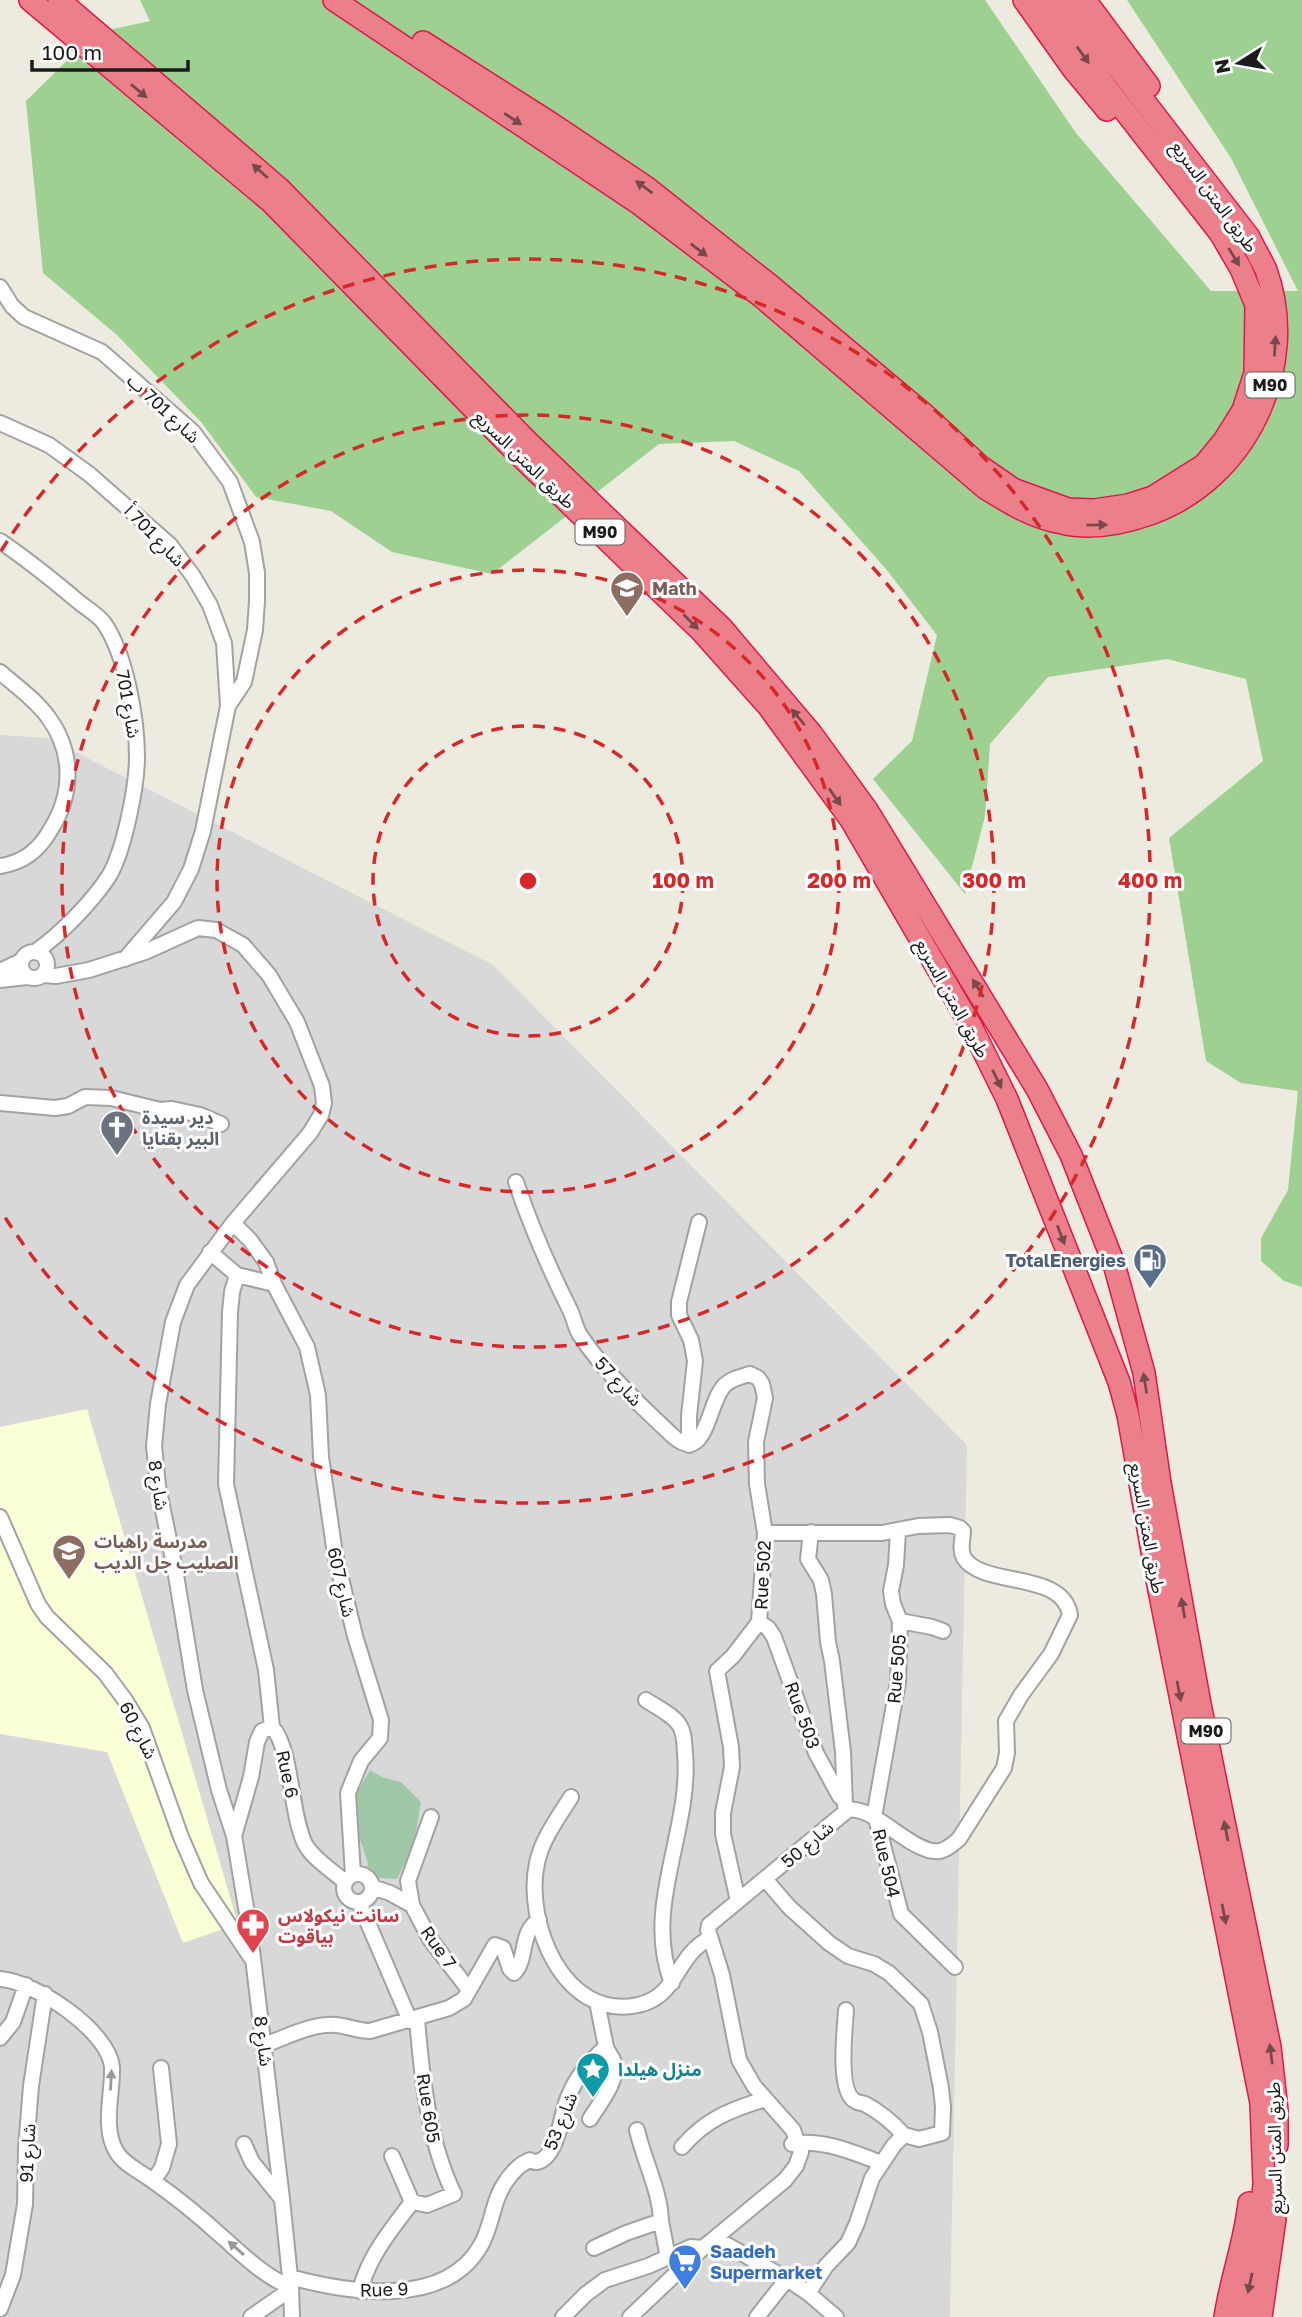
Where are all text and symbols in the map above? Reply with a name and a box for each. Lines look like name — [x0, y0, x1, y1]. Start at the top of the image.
scale bar — [32, 28, 187, 72]
north arrow — [1204, 28, 1274, 98]
text: 100 m — [42, 39, 102, 65]
one-way arrow — [1076, 46, 1090, 64]
text: N — [1209, 57, 1234, 76]
one-way arrow — [130, 83, 147, 98]
one-way arrow — [503, 112, 523, 125]
street label: طريق المتن السريع — [1164, 136, 1263, 259]
one-way arrow — [252, 164, 269, 180]
one-way arrow — [635, 180, 653, 194]
one-way arrow — [690, 242, 708, 256]
one-way arrow — [1228, 247, 1240, 266]
one-way arrow — [1269, 335, 1280, 357]
street label: شارع 701 ب — [120, 369, 205, 450]
road number: M90 — [1246, 372, 1294, 398]
street label: طريق المتن السريع — [467, 405, 580, 516]
street label: شارع 701 أ — [117, 499, 190, 573]
road number: M90 — [576, 520, 624, 544]
one-way arrow — [1087, 520, 1109, 531]
school or university icon: Math — [608, 569, 646, 618]
place label: Math — [652, 577, 697, 599]
one-way arrow — [682, 613, 699, 629]
street label: شارع 701 — [108, 668, 146, 741]
one-way arrow — [791, 709, 806, 726]
one-way arrow — [828, 788, 842, 806]
text: 100 m — [652, 867, 714, 893]
text: 200 m — [807, 867, 871, 893]
text: 300 m — [962, 867, 1026, 893]
text: 400 m — [1118, 867, 1182, 893]
centre of rings — [516, 869, 540, 893]
street label: طريق المتن السريع — [908, 935, 995, 1063]
one-way arrow — [971, 979, 984, 998]
one-way arrow — [992, 1069, 1003, 1089]
place label: دير سيدة البير بقنايا — [142, 1106, 219, 1150]
church icon: دير سيدة البير بقنايا — [98, 1108, 136, 1157]
one-way arrow — [1056, 1224, 1067, 1245]
fuel station icon: TotalEnergies — [1131, 1241, 1169, 1290]
place label: TotalEnergies — [1005, 1249, 1126, 1271]
street label: شارع 57 — [588, 1352, 647, 1413]
one-way arrow — [1139, 1372, 1150, 1394]
street label: شارع 8 — [140, 1458, 174, 1512]
street label: طريق المتن السريع — [1122, 1461, 1170, 1596]
place label: مدرسة راهبات الصليب جل الديب — [94, 1530, 239, 1573]
school or university icon: مدرسة راهبات الصليب جل الديب — [50, 1532, 88, 1581]
street label: Rue 502 — [749, 1540, 775, 1610]
street label: شارع 607 — [319, 1545, 361, 1620]
one-way arrow — [1177, 1597, 1188, 1619]
street label: Rue 505 — [882, 1633, 910, 1705]
street label: Rue 503 — [781, 1678, 825, 1752]
one-way arrow — [1173, 1680, 1184, 1702]
street label: شارع 60 — [112, 1698, 163, 1764]
road number: M90 — [1182, 1718, 1230, 1744]
street label: Rue 6 — [272, 1748, 304, 1800]
street label: شارع 50 — [776, 1816, 840, 1875]
one-way arrow — [1221, 1820, 1232, 1842]
street label: Rue 504 — [868, 1826, 906, 1900]
one-way arrow — [1218, 1903, 1229, 1925]
place label: سانت نيكولاس بياقوت — [278, 1904, 399, 1947]
pharmacy icon: سانت نيكولاس بياقوت — [234, 1906, 272, 1955]
street label: Rue 7 — [416, 1921, 462, 1973]
street label: شارع 8 — [246, 2015, 278, 2068]
one-way arrow — [1265, 2043, 1276, 2065]
place icon: منزل هيلدا — [574, 2050, 612, 2099]
place label: منزل هيلدا — [618, 2058, 702, 2081]
one-way arrow — [106, 2068, 117, 2090]
street label: Rue 605 — [413, 2072, 445, 2144]
street label: طريق المتن السريع — [1262, 2081, 1290, 2215]
street label: شارع 53 — [538, 2089, 585, 2155]
street label: شارع 91 — [14, 2123, 44, 2183]
one-way arrow — [227, 2240, 245, 2256]
place label: Saadeh Supermarket — [710, 2240, 823, 2283]
supermarket icon: Saadeh Supermarket — [666, 2242, 704, 2291]
one-way arrow — [1244, 2272, 1255, 2294]
street label: Rue 9 — [359, 2277, 409, 2301]

